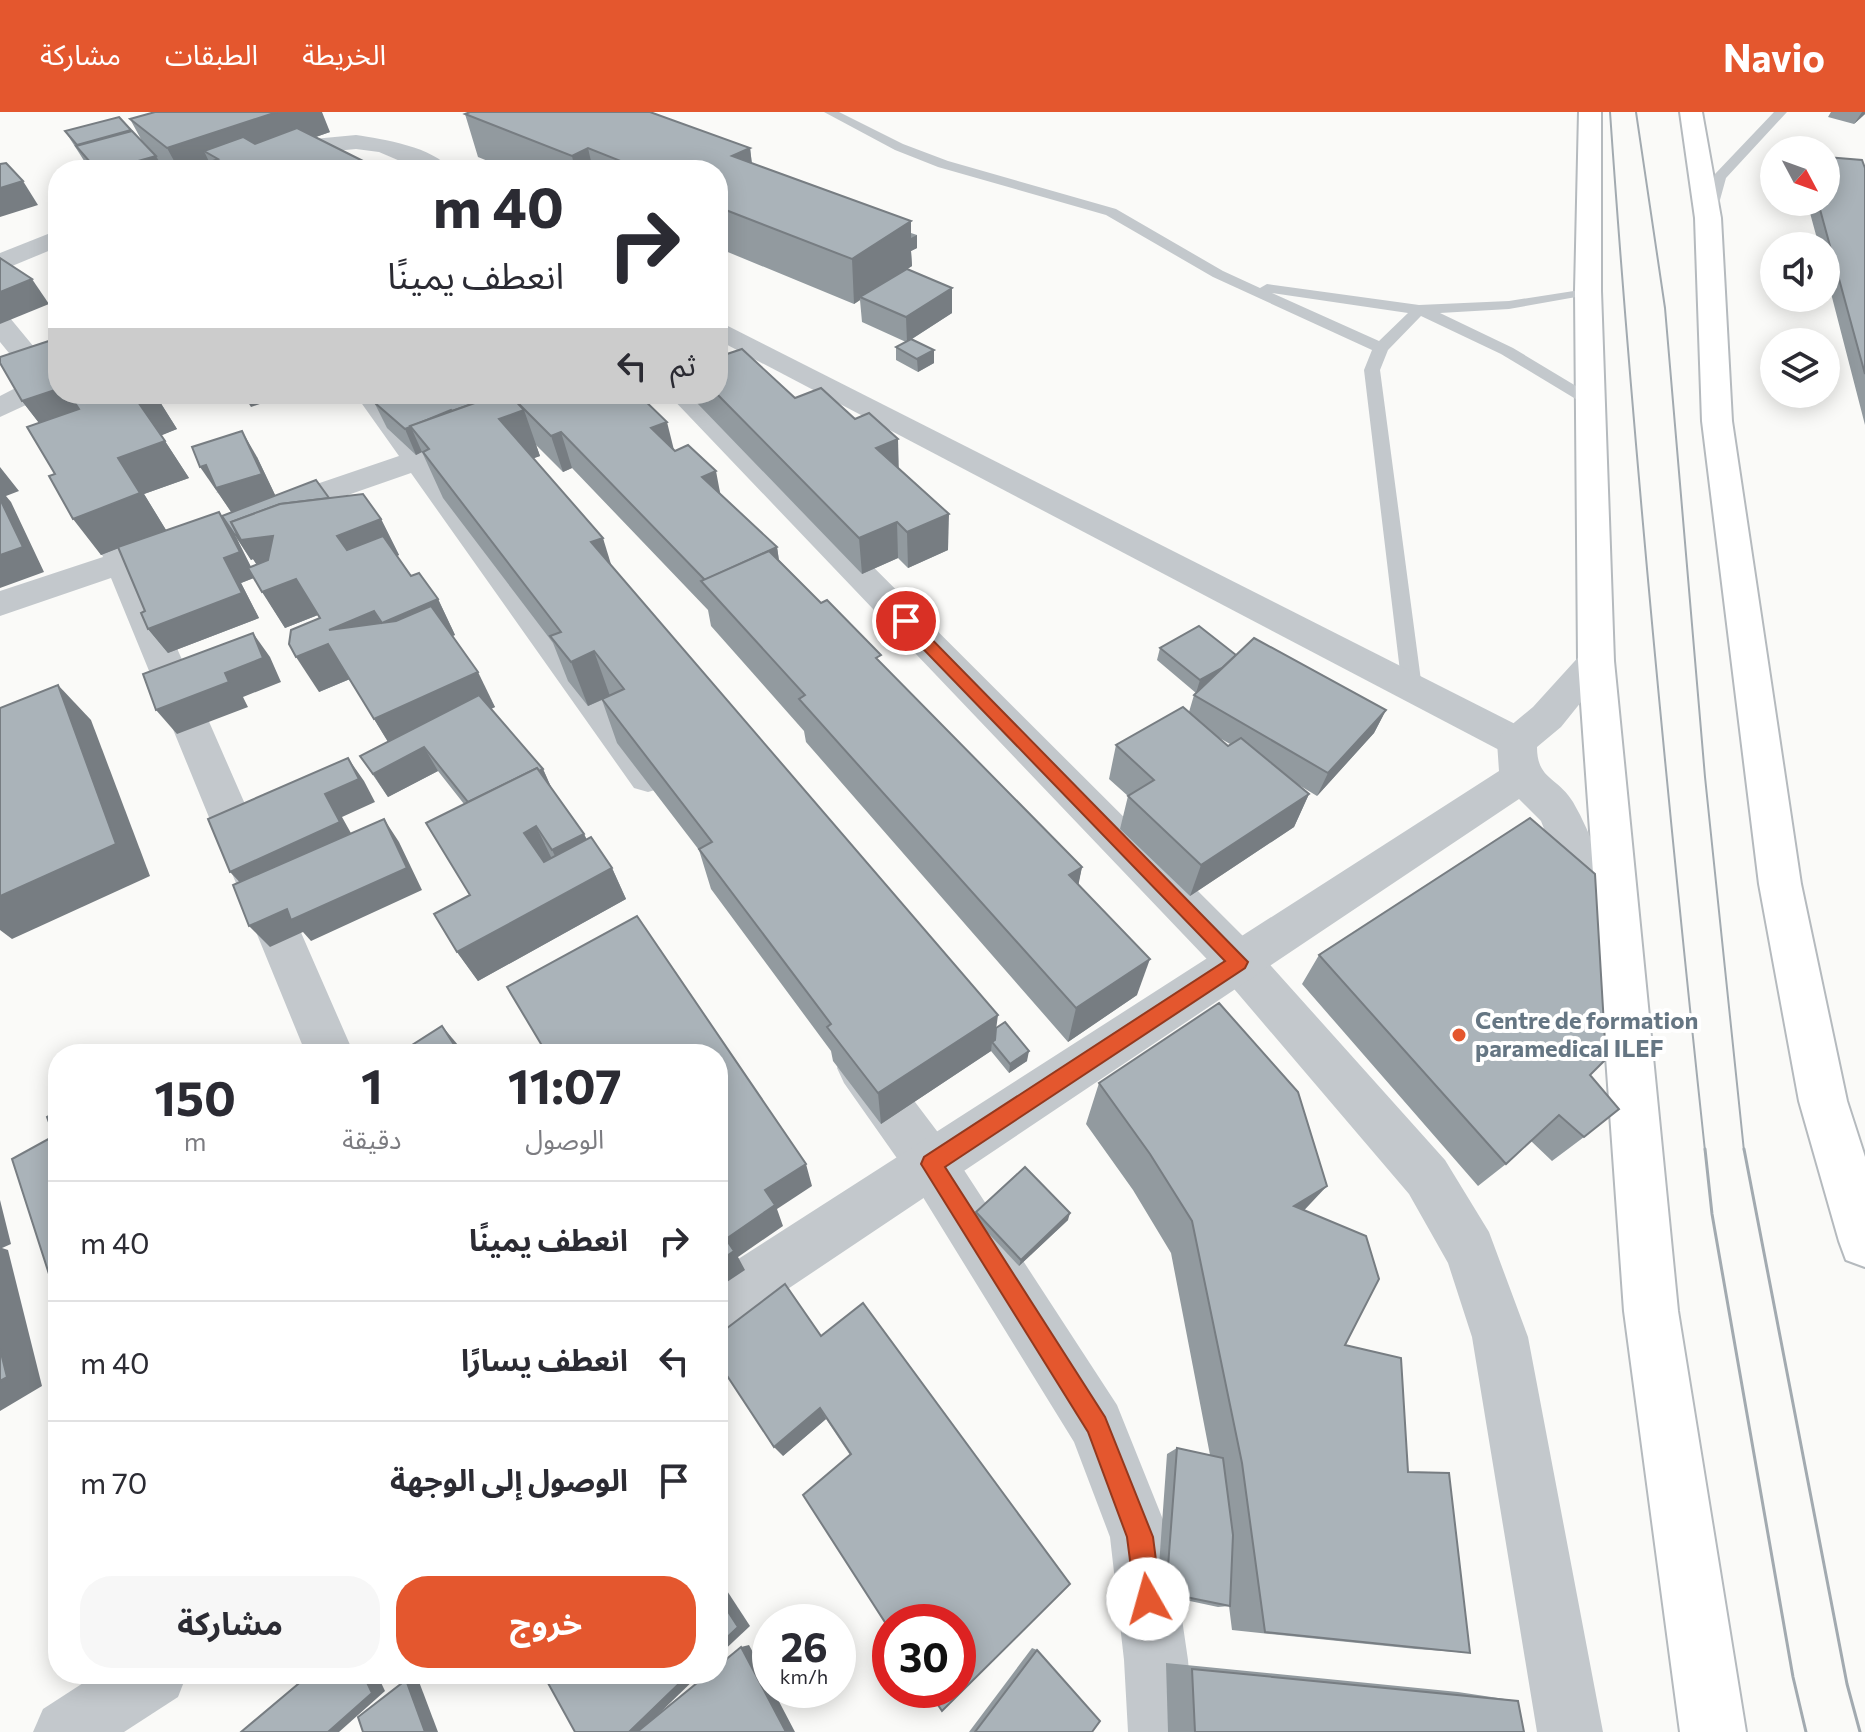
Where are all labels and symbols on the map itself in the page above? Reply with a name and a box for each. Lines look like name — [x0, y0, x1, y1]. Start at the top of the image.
north arrow — [1760, 136, 1840, 216]
pin — [872, 587, 940, 655]
place label: Centre de formation paramedical ILEF — [1475, 1005, 1698, 1062]
marker: Centre de formation paramedical ILEF — [1450, 1026, 1468, 1044]
position arrow — [1106, 1557, 1190, 1641]
speed limit sign: 30 — [872, 1604, 976, 1708]

